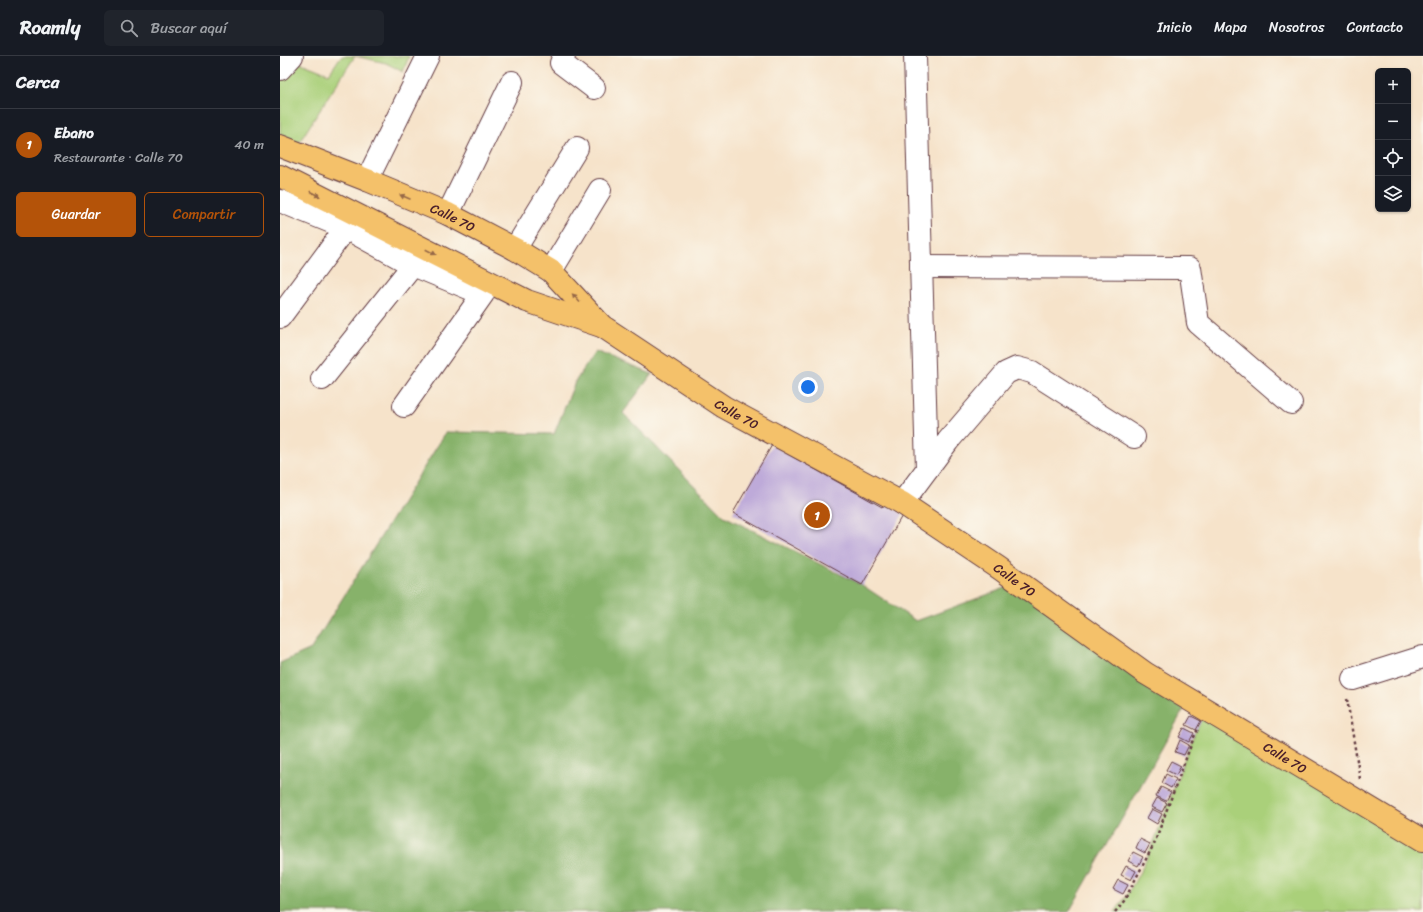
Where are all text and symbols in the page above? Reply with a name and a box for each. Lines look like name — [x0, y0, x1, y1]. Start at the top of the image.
search box — [104, 10, 384, 46]
text: Roamly — [20, 11, 80, 44]
text: Buscar aquí — [150, 15, 227, 41]
text: Inicio — [1157, 15, 1192, 40]
text: Mapa — [1214, 15, 1247, 40]
text: Nosotros — [1269, 15, 1324, 40]
text: Contacto — [1346, 15, 1403, 40]
icon: search — [118, 17, 140, 39]
text: Cerca — [16, 67, 59, 97]
map controls — [1375, 68, 1411, 212]
button: + — [1375, 68, 1411, 104]
button: − — [1375, 104, 1411, 140]
text: Ebano — [54, 120, 94, 146]
text: 1 — [26, 133, 32, 156]
text: 40 m — [234, 133, 264, 156]
button: locate — [1375, 140, 1411, 176]
text: Restaurante · Calle 70 — [54, 146, 183, 169]
button: layers — [1375, 176, 1411, 212]
one-way arrow — [309, 190, 321, 197]
button: Guardar — [16, 192, 136, 237]
button: Compartir — [144, 192, 264, 237]
one-way arrow — [400, 194, 411, 200]
street label: Calle 70 — [427, 197, 479, 238]
one-way arrow — [425, 249, 436, 256]
one-way arrow — [571, 292, 580, 303]
your location — [798, 377, 818, 397]
street label: Calle 70 — [710, 393, 763, 436]
pin: 1 — [804, 500, 830, 530]
street label: Calle 70 — [989, 556, 1041, 603]
street label: Calle 70 — [1259, 736, 1311, 780]

